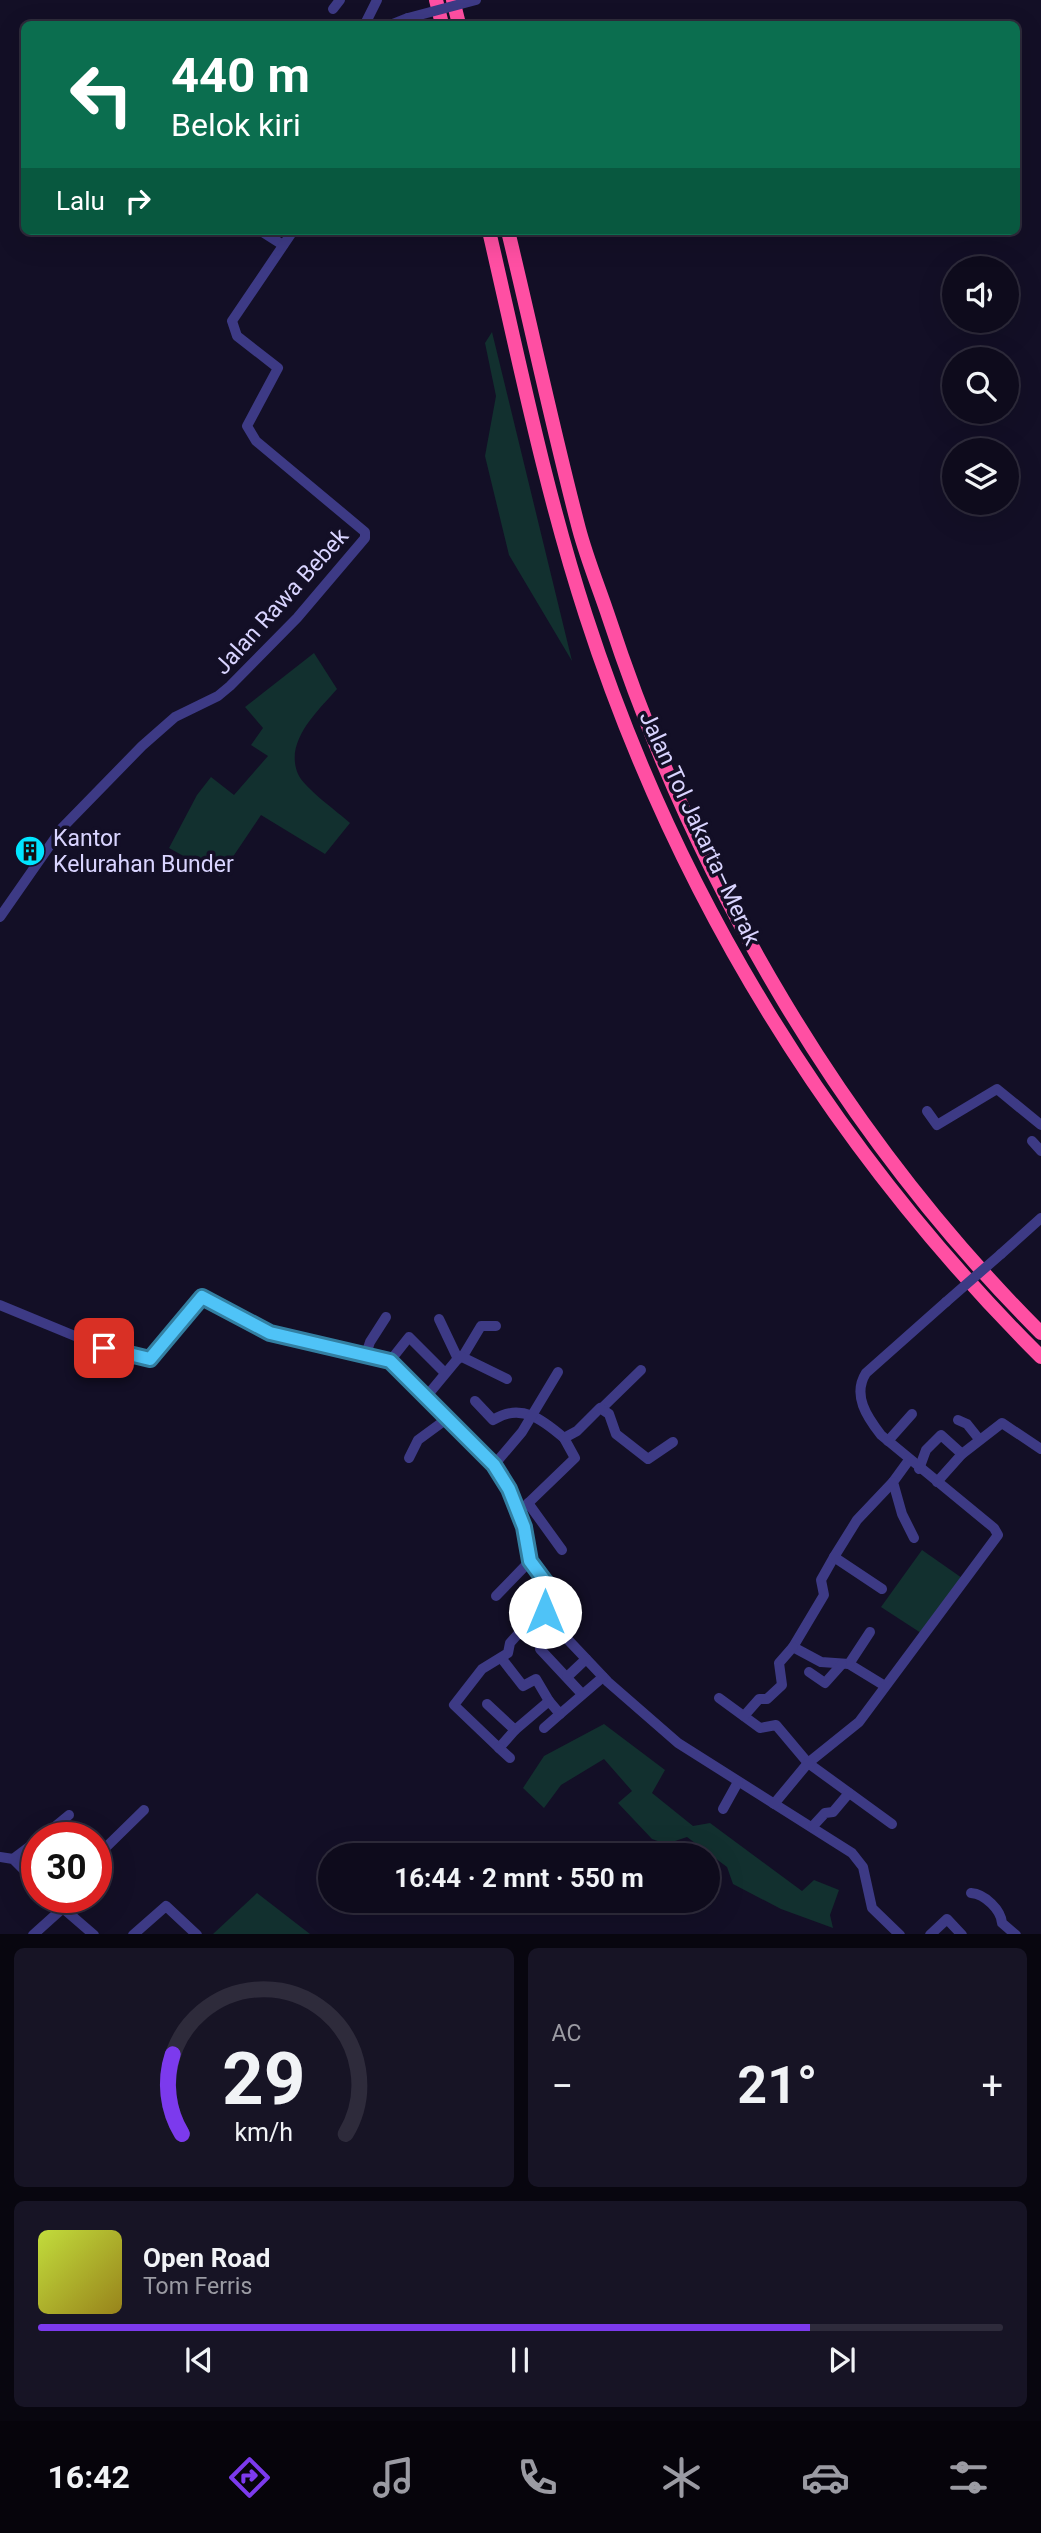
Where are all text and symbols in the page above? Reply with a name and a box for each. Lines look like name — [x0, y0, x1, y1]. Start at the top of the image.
text: 440 m — [171, 47, 310, 104]
icon: left — [56, 49, 147, 140]
text: Belok kiri — [171, 106, 301, 144]
icon: right — [119, 182, 157, 220]
text: Lalu — [56, 186, 105, 216]
map controls — [942, 256, 1019, 515]
button: sound — [942, 256, 1019, 333]
button: search — [942, 347, 1019, 424]
button: layers — [942, 438, 1019, 515]
street label: Jalan Rawa Bebek — [209, 522, 354, 680]
street label: Jalan Tol Jakarta–Merak — [633, 707, 766, 950]
place label: Kantor Kelurahan Bunder — [53, 825, 234, 878]
building icon: Kantor Kelurahan Bunder — [13, 834, 47, 868]
pin — [74, 1318, 134, 1378]
icon: arrive — [85, 1329, 123, 1367]
position arrow — [508, 1575, 582, 1649]
speed limit sign: 30 — [21, 1822, 112, 1913]
text: 16:44 · 2 mnt · 550 m — [394, 1863, 644, 1893]
text: AC — [552, 2020, 581, 2047]
text: 29 — [222, 2036, 306, 2122]
text: 21° — [737, 2055, 817, 2116]
text: − — [552, 2064, 573, 2108]
text: + — [981, 2064, 1003, 2108]
text: km/h — [234, 2117, 293, 2146]
text: Open Road — [143, 2243, 271, 2273]
text: Tom Ferris — [143, 2273, 252, 2300]
icon: previous — [180, 2341, 218, 2379]
icon: pause — [501, 2341, 539, 2379]
icon: next — [823, 2341, 861, 2379]
icon: directions — [225, 2453, 274, 2502]
icon: music — [369, 2453, 418, 2502]
icon: phone — [513, 2453, 562, 2502]
icon: climate — [657, 2453, 706, 2502]
icon: car — [801, 2453, 850, 2502]
icon: filters — [944, 2453, 993, 2502]
text: 16:42 — [47, 2458, 130, 2496]

